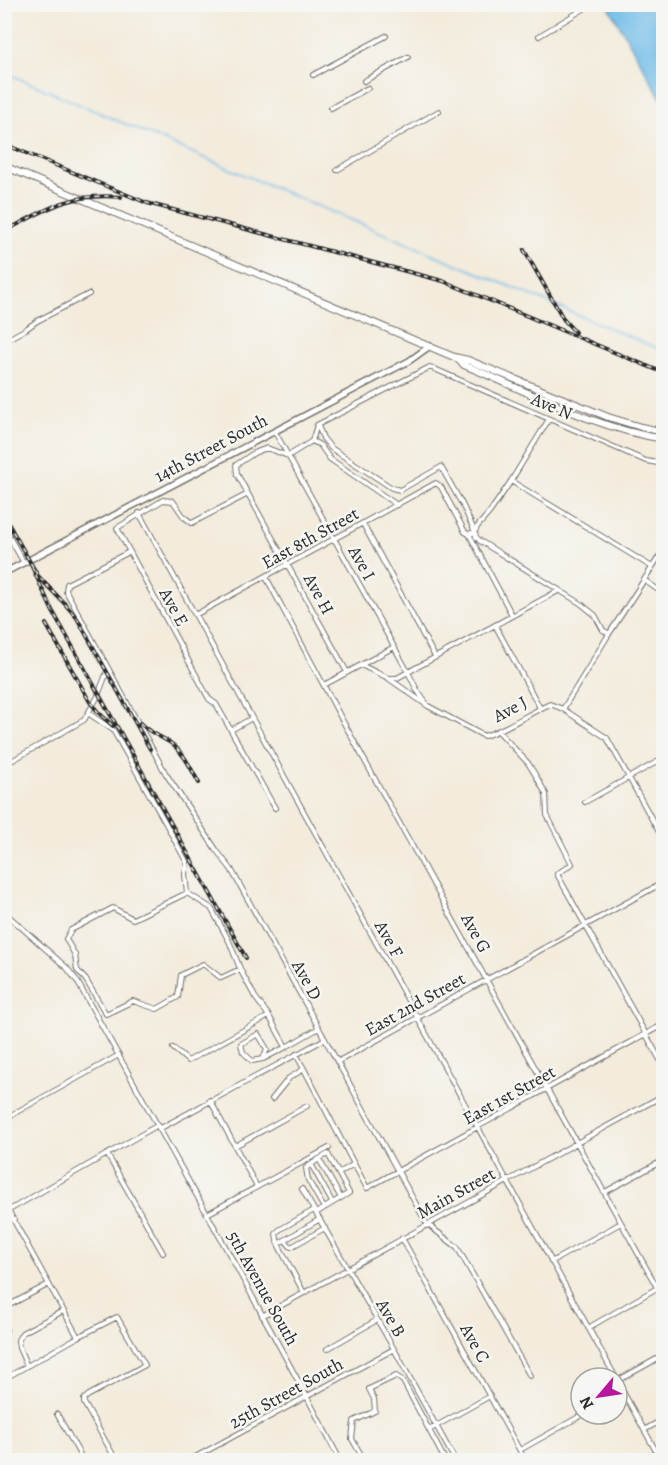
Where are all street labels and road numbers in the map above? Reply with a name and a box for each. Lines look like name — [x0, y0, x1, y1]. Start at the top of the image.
street label: Ave N — [527, 386, 576, 425]
street label: 14th Street South — [150, 408, 272, 488]
street label: East 8th Street — [257, 501, 363, 575]
street label: Ave I — [342, 541, 381, 585]
street label: Ave H — [298, 568, 340, 619]
street label: Ave E — [153, 583, 194, 630]
street label: Ave J — [488, 690, 531, 728]
street label: Ave G — [455, 908, 497, 957]
street label: Ave F — [369, 915, 409, 962]
street label: Ave D — [286, 955, 328, 1004]
street label: East 2nd Street — [361, 966, 470, 1041]
street label: East 1st Street — [458, 1060, 560, 1130]
street label: Main Street — [412, 1162, 500, 1224]
street label: 5th Avenue South — [222, 1226, 305, 1350]
street label: Ave B — [370, 1294, 411, 1341]
street label: Ave C — [454, 1318, 495, 1367]
street label: 25th Street South — [225, 1352, 348, 1434]

